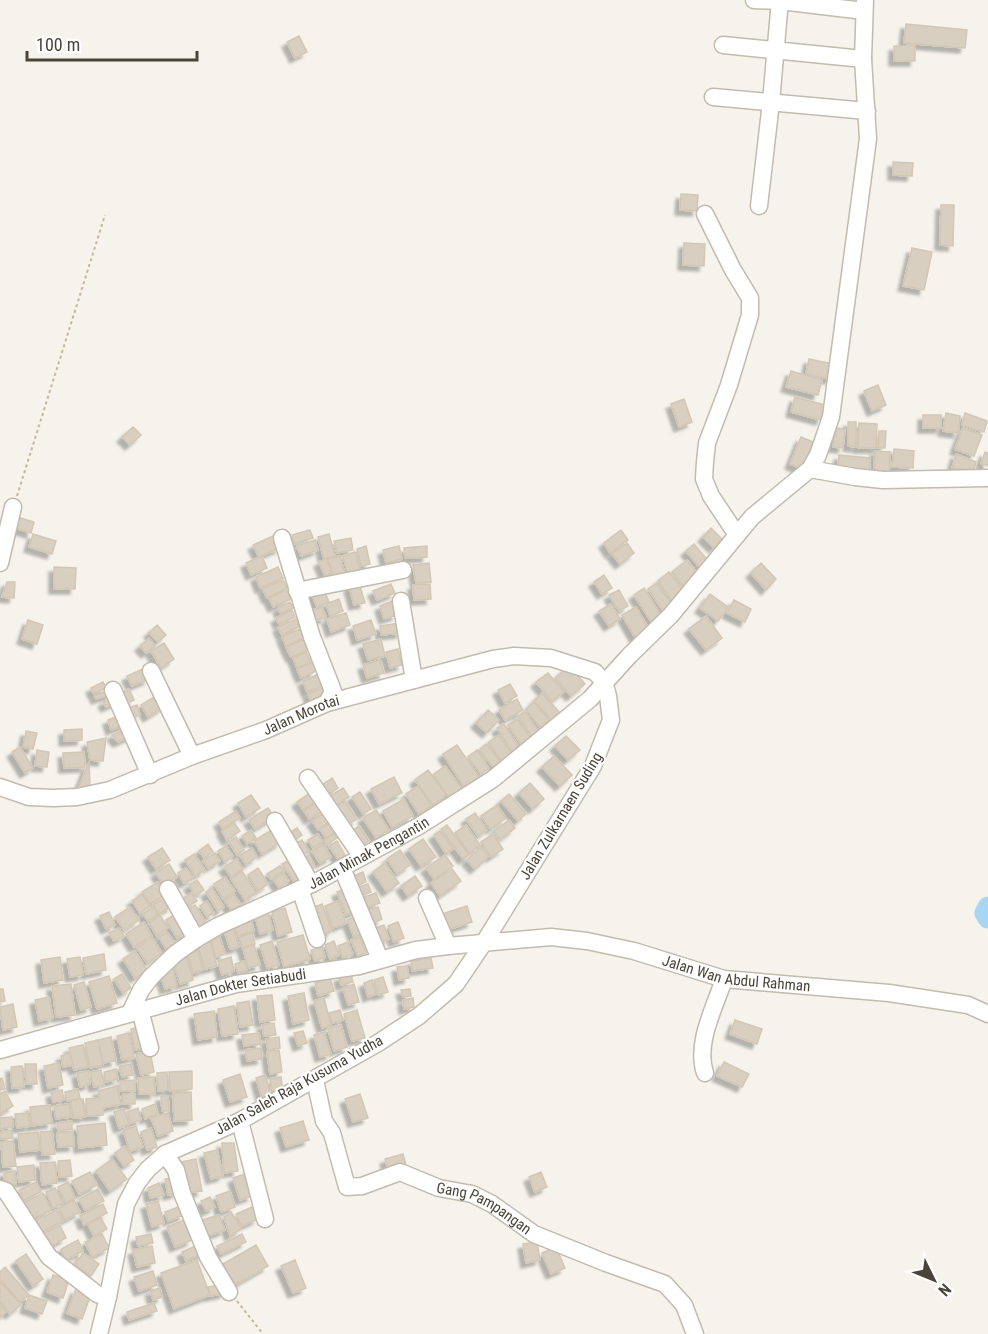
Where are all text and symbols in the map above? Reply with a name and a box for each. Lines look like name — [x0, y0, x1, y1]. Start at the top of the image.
scale bar — [27, 24, 196, 62]
text: 100 m — [36, 34, 80, 55]
street label: Jalan Morotai — [260, 691, 341, 739]
street label: Jalan Zulkarnaen Suding — [516, 749, 606, 883]
street label: Jalan Minak Pengantin — [306, 813, 432, 893]
street label: Jalan Wan Abdul Rahman — [660, 951, 811, 995]
street label: Jalan Dokter Setiabudi — [173, 965, 307, 1010]
street label: Jalan Saleh Raja Kusuma Yudha — [212, 1031, 386, 1139]
street label: Gang Pampangan — [435, 1179, 535, 1238]
north arrow — [904, 1250, 964, 1310]
text: N — [934, 1280, 955, 1300]

